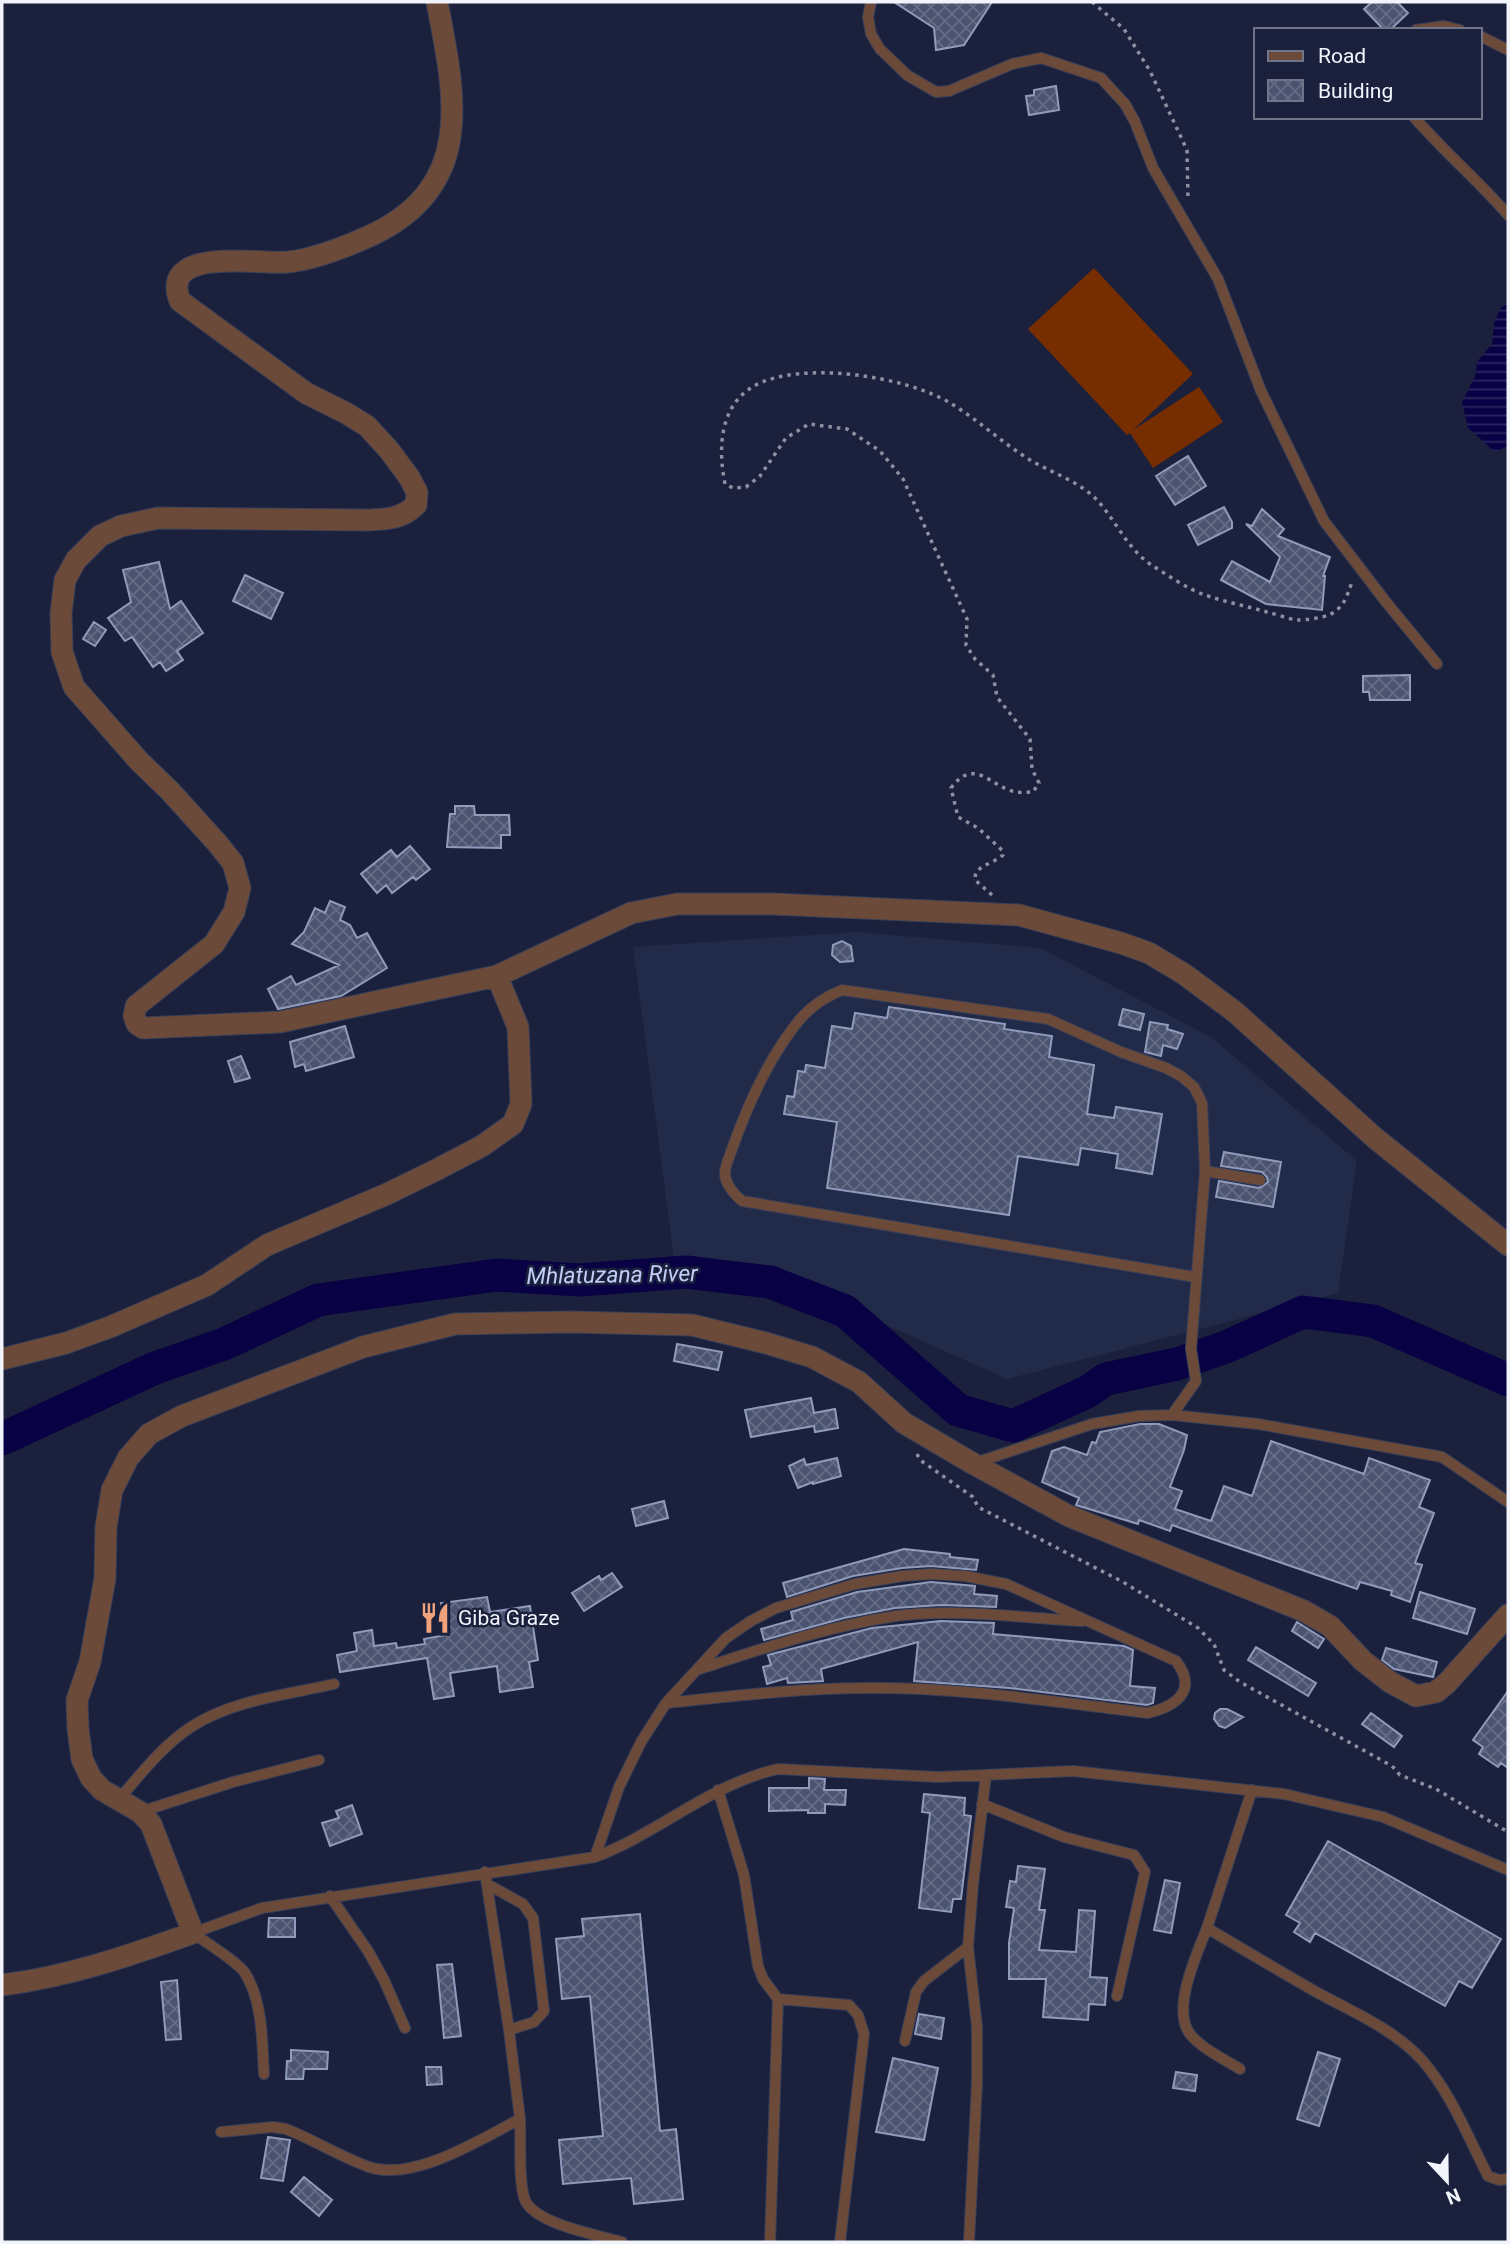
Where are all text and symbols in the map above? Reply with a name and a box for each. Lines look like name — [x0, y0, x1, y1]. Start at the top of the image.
legend — [1254, 28, 1482, 119]
text: Road — [1318, 44, 1366, 68]
text: Building — [1318, 79, 1393, 103]
water label: Mhlatuzana River — [526, 1260, 699, 1290]
restaurant icon: Giba Graze — [418, 1601, 452, 1635]
place label: Giba Graze — [458, 1606, 560, 1630]
north arrow — [1412, 2146, 1482, 2216]
text: N — [1443, 2183, 1464, 2209]

